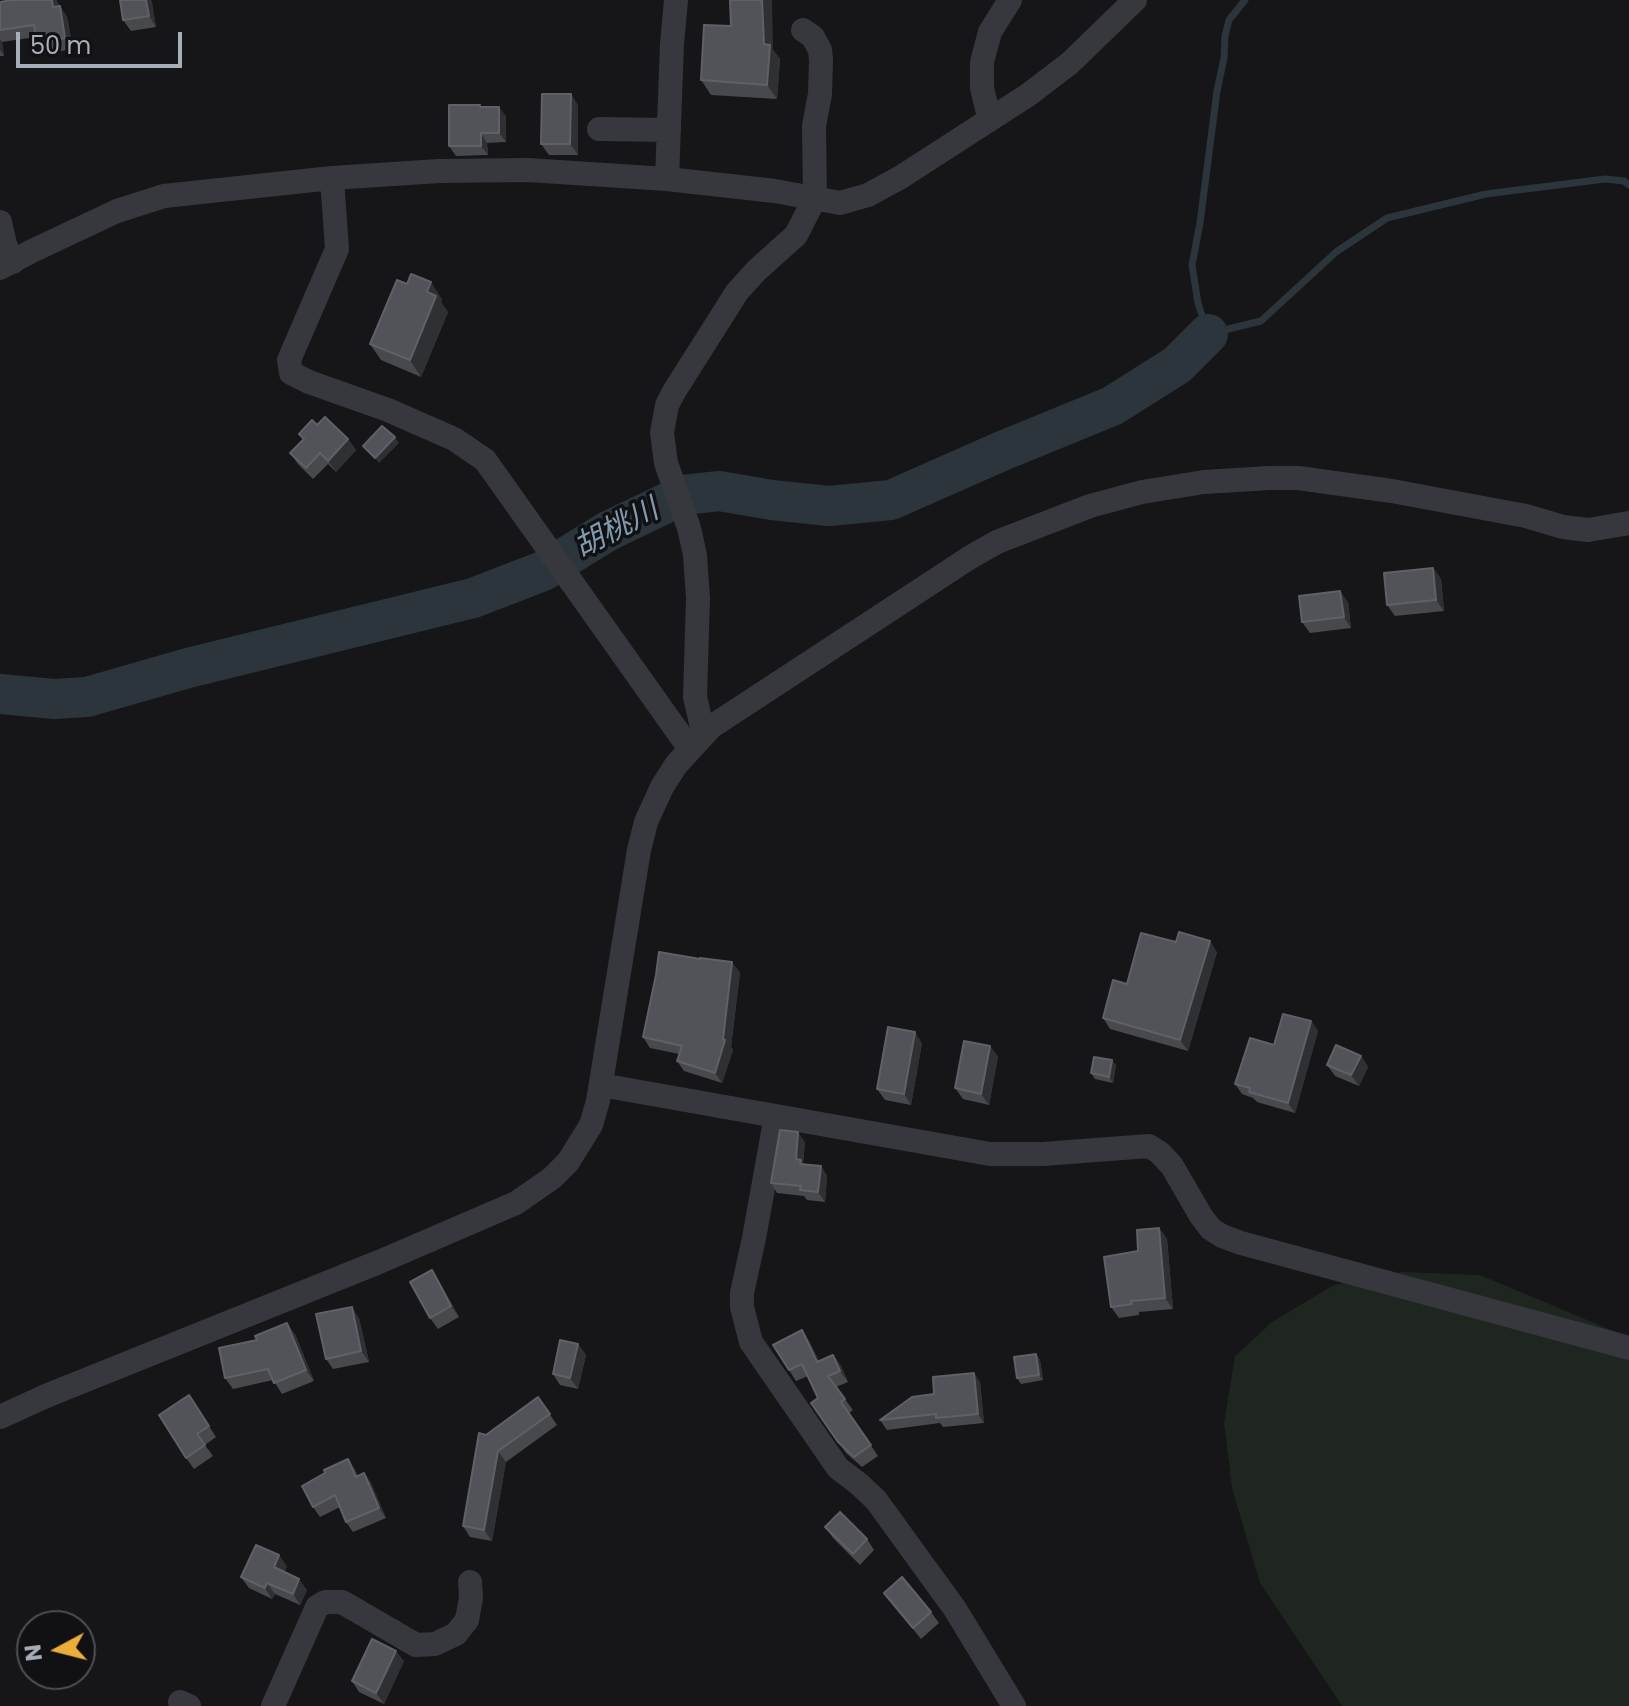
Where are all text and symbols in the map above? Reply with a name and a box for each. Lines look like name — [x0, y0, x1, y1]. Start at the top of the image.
scale bar — [20, 16, 186, 66]
text: 50 m — [30, 29, 91, 62]
water label: 胡桃川 — [569, 493, 665, 567]
north arrow — [16, 1610, 96, 1690]
text: N — [17, 1643, 50, 1663]

